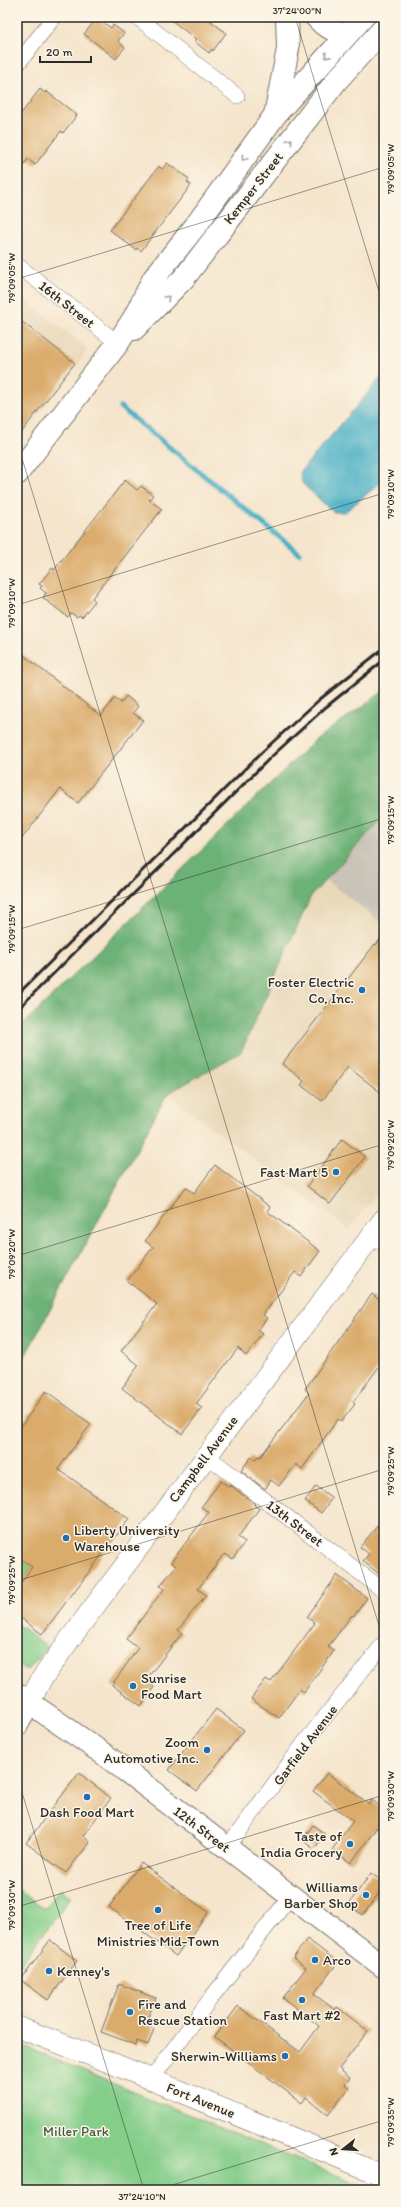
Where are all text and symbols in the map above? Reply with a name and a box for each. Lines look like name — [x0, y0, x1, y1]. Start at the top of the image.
text: 37°24'00"N — [272, 4, 322, 17]
scale bar — [40, 38, 91, 64]
text: 20 m — [46, 45, 73, 59]
one-way arrow — [324, 51, 331, 59]
one-way arrow — [285, 138, 292, 145]
text: 79°09'05"W — [384, 144, 397, 194]
street label: Kemper Street — [220, 149, 287, 228]
one-way arrow — [242, 154, 249, 161]
text: 79°09'05"W — [5, 253, 18, 303]
street label: 16th Street — [35, 277, 98, 332]
one-way arrow — [162, 295, 170, 303]
text: 79°09'10"W — [384, 469, 397, 519]
text: 79°09'10"W — [5, 578, 18, 628]
text: 79°09'15"W — [384, 795, 397, 844]
text: 79°09'15"W — [5, 904, 18, 953]
place label: Foster Electric Co, Inc. — [268, 974, 354, 1007]
marker: Foster Electric Co, Inc. — [357, 985, 367, 995]
text: 79°09'20"W — [384, 1120, 397, 1170]
place label: Fast Mart 5 — [260, 1164, 328, 1181]
marker: Fast Mart 5 — [331, 1167, 341, 1177]
text: 79°09'20"W — [5, 1229, 18, 1279]
street label: Campbell Avenue — [165, 1412, 242, 1506]
text: 79°09'25"W — [384, 1446, 397, 1496]
street label: 13th Street — [263, 1496, 327, 1550]
place label: Liberty University Warehouse — [74, 1522, 180, 1555]
marker: Liberty University Warehouse — [61, 1533, 71, 1543]
text: 79°09'25"W — [5, 1555, 18, 1605]
place label: Sunrise Food Mart — [141, 1670, 202, 1703]
marker: Sunrise Food Mart — [128, 1681, 138, 1691]
street label: Garfield Avenue — [270, 1701, 341, 1789]
place label: Zoom Automotive Inc. — [104, 1734, 199, 1767]
marker: Zoom Automotive Inc. — [202, 1745, 212, 1755]
text: 79°09'30"W — [384, 1770, 397, 1821]
marker: Dash Food Mart — [82, 1792, 92, 1802]
street label: 12th Street — [170, 1803, 233, 1856]
place label: Dash Food Mart — [40, 1804, 134, 1821]
place label: Taste of India Grocery — [260, 1828, 343, 1861]
marker: Taste of India Grocery — [345, 1839, 355, 1849]
text: 79°09'30"W — [5, 1879, 18, 1930]
place label: Williams Barber Shop — [284, 1879, 358, 1912]
marker: Williams Barber Shop — [361, 1890, 371, 1900]
marker: Tree of Life Ministries Mid-Town — [153, 1905, 163, 1915]
place label: Tree of Life Ministries Mid-Town — [97, 1917, 220, 1950]
place label: Arco — [323, 1952, 351, 1969]
marker: Arco — [310, 1955, 320, 1965]
place label: Kenney's — [57, 1963, 110, 1980]
marker: Kenney's — [44, 1966, 54, 1976]
marker: Fast Mart #2 — [297, 1995, 307, 2005]
place label: Fire and Rescue Station — [138, 1996, 228, 2029]
marker: Fire and Rescue Station — [125, 2007, 135, 2017]
place label: Fast Mart #2 — [263, 2007, 341, 2024]
place label: Sherwin-Williams — [171, 2048, 277, 2065]
marker: Sherwin-Williams — [280, 2051, 290, 2061]
street label: Fort Avenue — [164, 2079, 238, 2122]
text: 79°09'35"W — [384, 2097, 397, 2147]
park label: Miller Park — [43, 2123, 109, 2140]
north arrow — [323, 2129, 363, 2169]
text: N — [327, 2146, 341, 2157]
text: 37°24'10"N — [118, 2190, 166, 2203]

